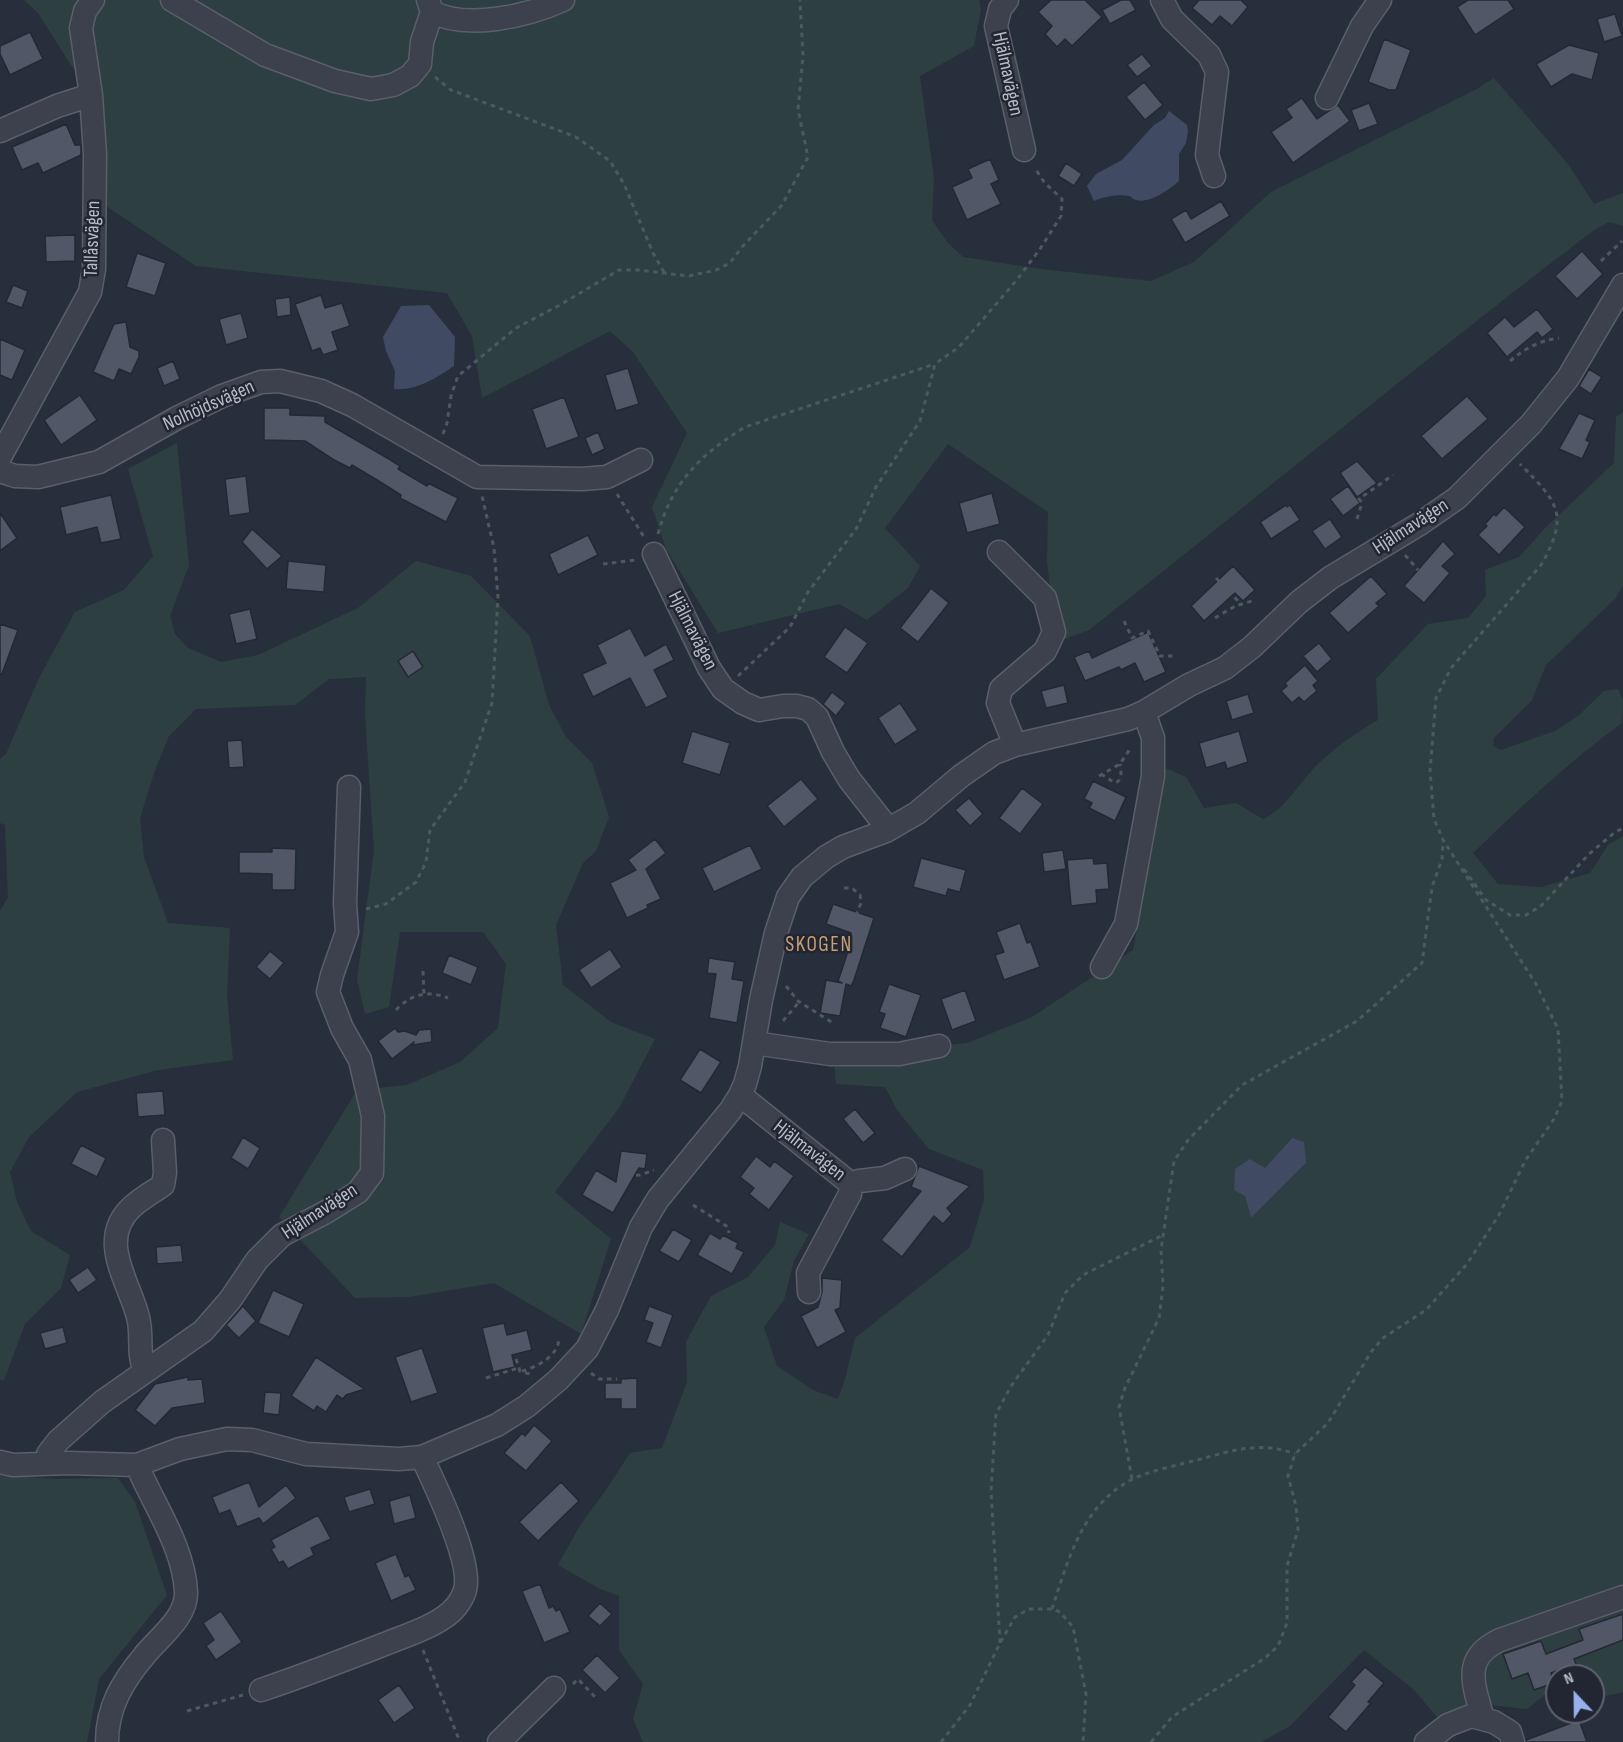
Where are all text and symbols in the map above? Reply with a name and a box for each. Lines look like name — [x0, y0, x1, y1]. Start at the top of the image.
street label: Hjälmavägen — [986, 30, 1028, 118]
street label: Tallåsvägen — [80, 200, 106, 278]
street label: Nolhöjdsvägen — [159, 375, 259, 437]
street label: Hjälmavägen — [1369, 494, 1453, 560]
street label: Hjälmavägen — [662, 588, 722, 674]
district label: SKOGEN — [785, 933, 853, 959]
street label: Hjälmavägen — [768, 1115, 850, 1187]
street label: Hjälmavägen — [278, 1179, 362, 1245]
north arrow — [1545, 1664, 1605, 1724]
text: N — [1561, 1668, 1576, 1689]

